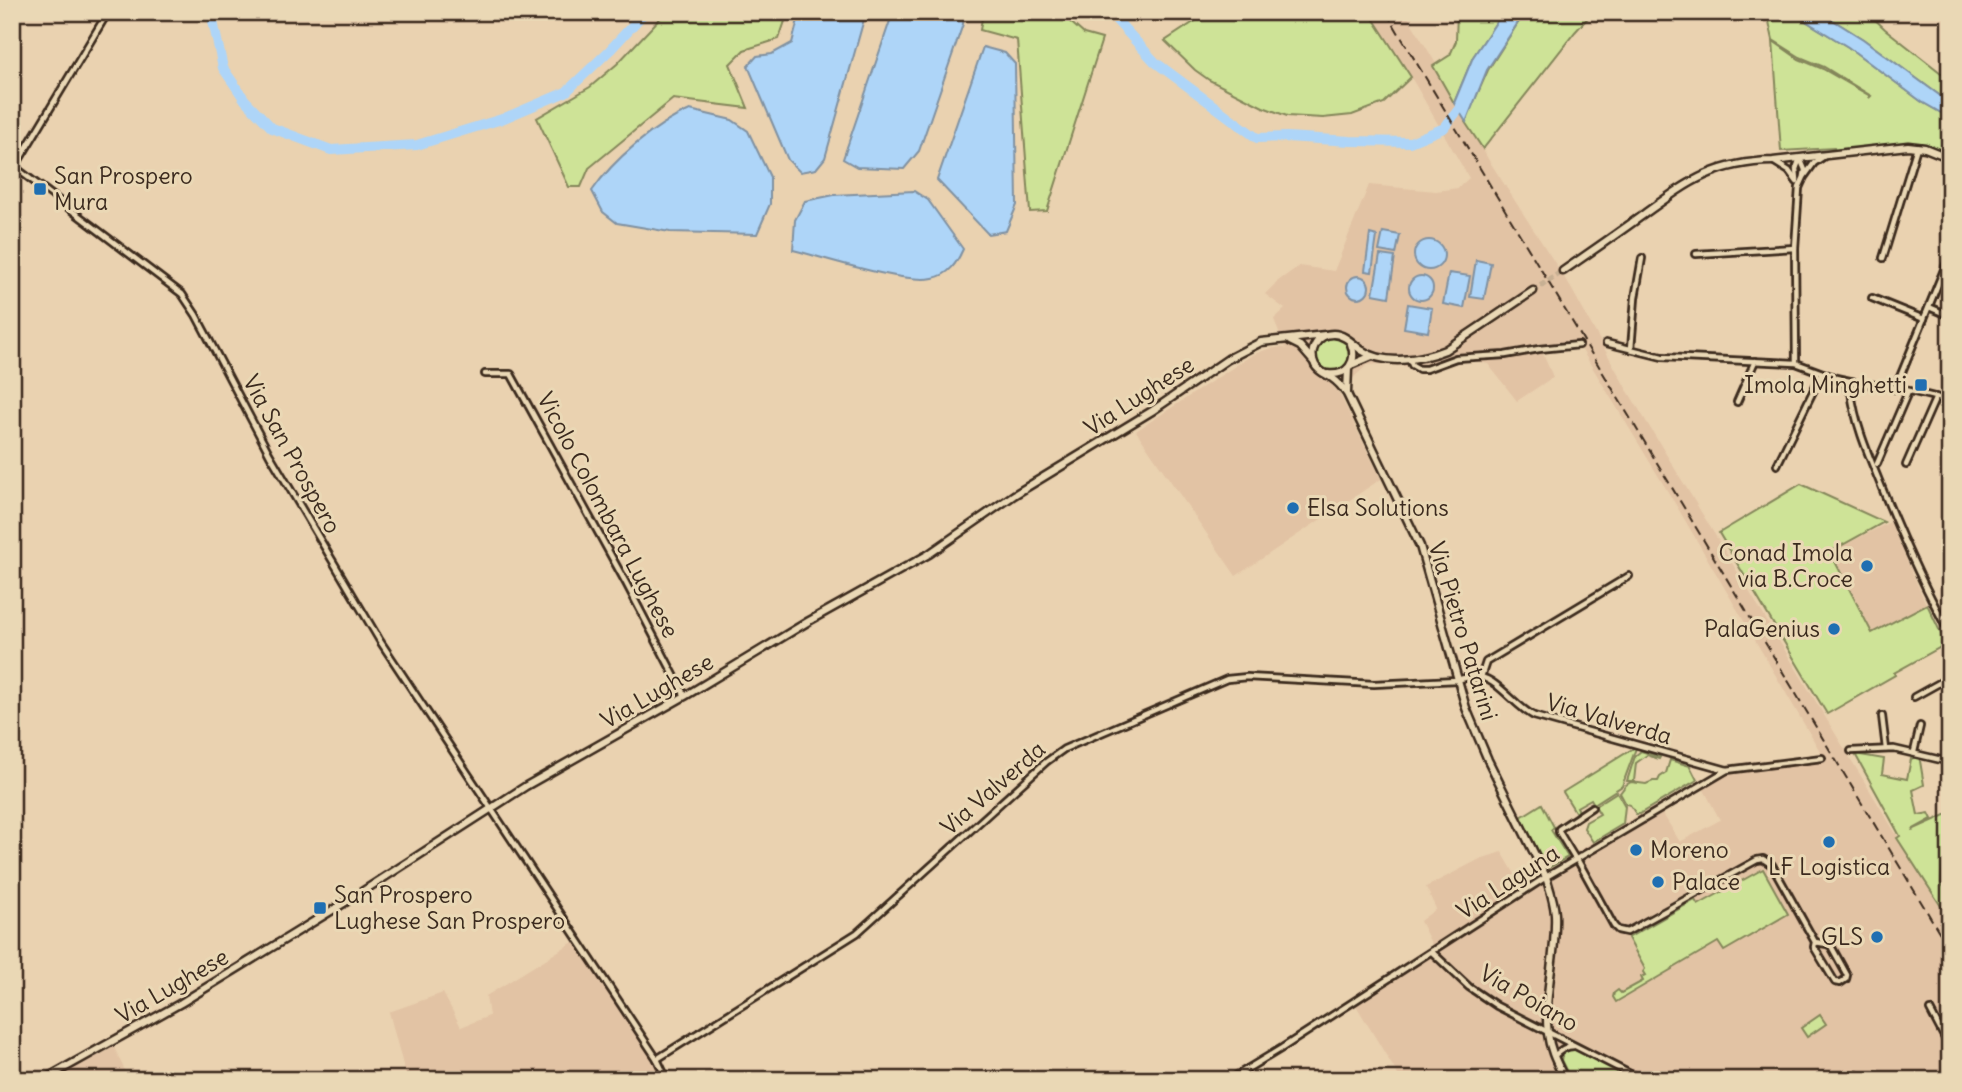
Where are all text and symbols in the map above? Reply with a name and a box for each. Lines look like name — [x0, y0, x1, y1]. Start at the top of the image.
place label: San Prospero Mura — [54, 161, 193, 216]
marker: San Prospero Mura — [32, 181, 48, 197]
street label: Via Lughese — [1078, 349, 1199, 442]
street label: Via San Prospero — [237, 369, 348, 538]
place label: Imola Minghetti — [1744, 370, 1907, 399]
marker: Imola Minghetti — [1913, 377, 1929, 393]
street label: Vicolo Colombara Lughese — [531, 387, 686, 643]
place label: Elsa Solutions — [1307, 493, 1449, 522]
marker: Elsa Solutions — [1285, 500, 1301, 516]
street label: Via Pietro Patarini — [1423, 538, 1504, 724]
place label: Conad Imola via B.Croce — [1719, 538, 1853, 593]
marker: Conad Imola via B.Croce — [1859, 558, 1875, 574]
place label: PalaGenius — [1704, 614, 1820, 643]
marker: PalaGenius — [1826, 621, 1842, 637]
street label: Via Lughese — [595, 647, 718, 734]
street label: Via Valverda — [1543, 687, 1675, 750]
street label: Via Valverda — [934, 734, 1051, 841]
marker: LF Logistica — [1821, 834, 1837, 850]
place label: Moreno — [1650, 835, 1729, 864]
street label: Via Laguna — [1451, 838, 1564, 925]
marker: Moreno — [1628, 842, 1644, 858]
place label: LF Logistica — [1768, 852, 1890, 881]
place label: Palace — [1672, 867, 1740, 896]
marker: Palace — [1650, 874, 1666, 890]
place label: San Prospero Lughese San Prospero — [334, 880, 565, 935]
marker: San Prospero Lughese San Prospero — [312, 900, 328, 916]
place label: GLS — [1821, 922, 1863, 951]
marker: GLS — [1869, 929, 1885, 945]
street label: Via Lughese — [110, 942, 233, 1029]
street label: Via Poiano — [1475, 958, 1584, 1037]

